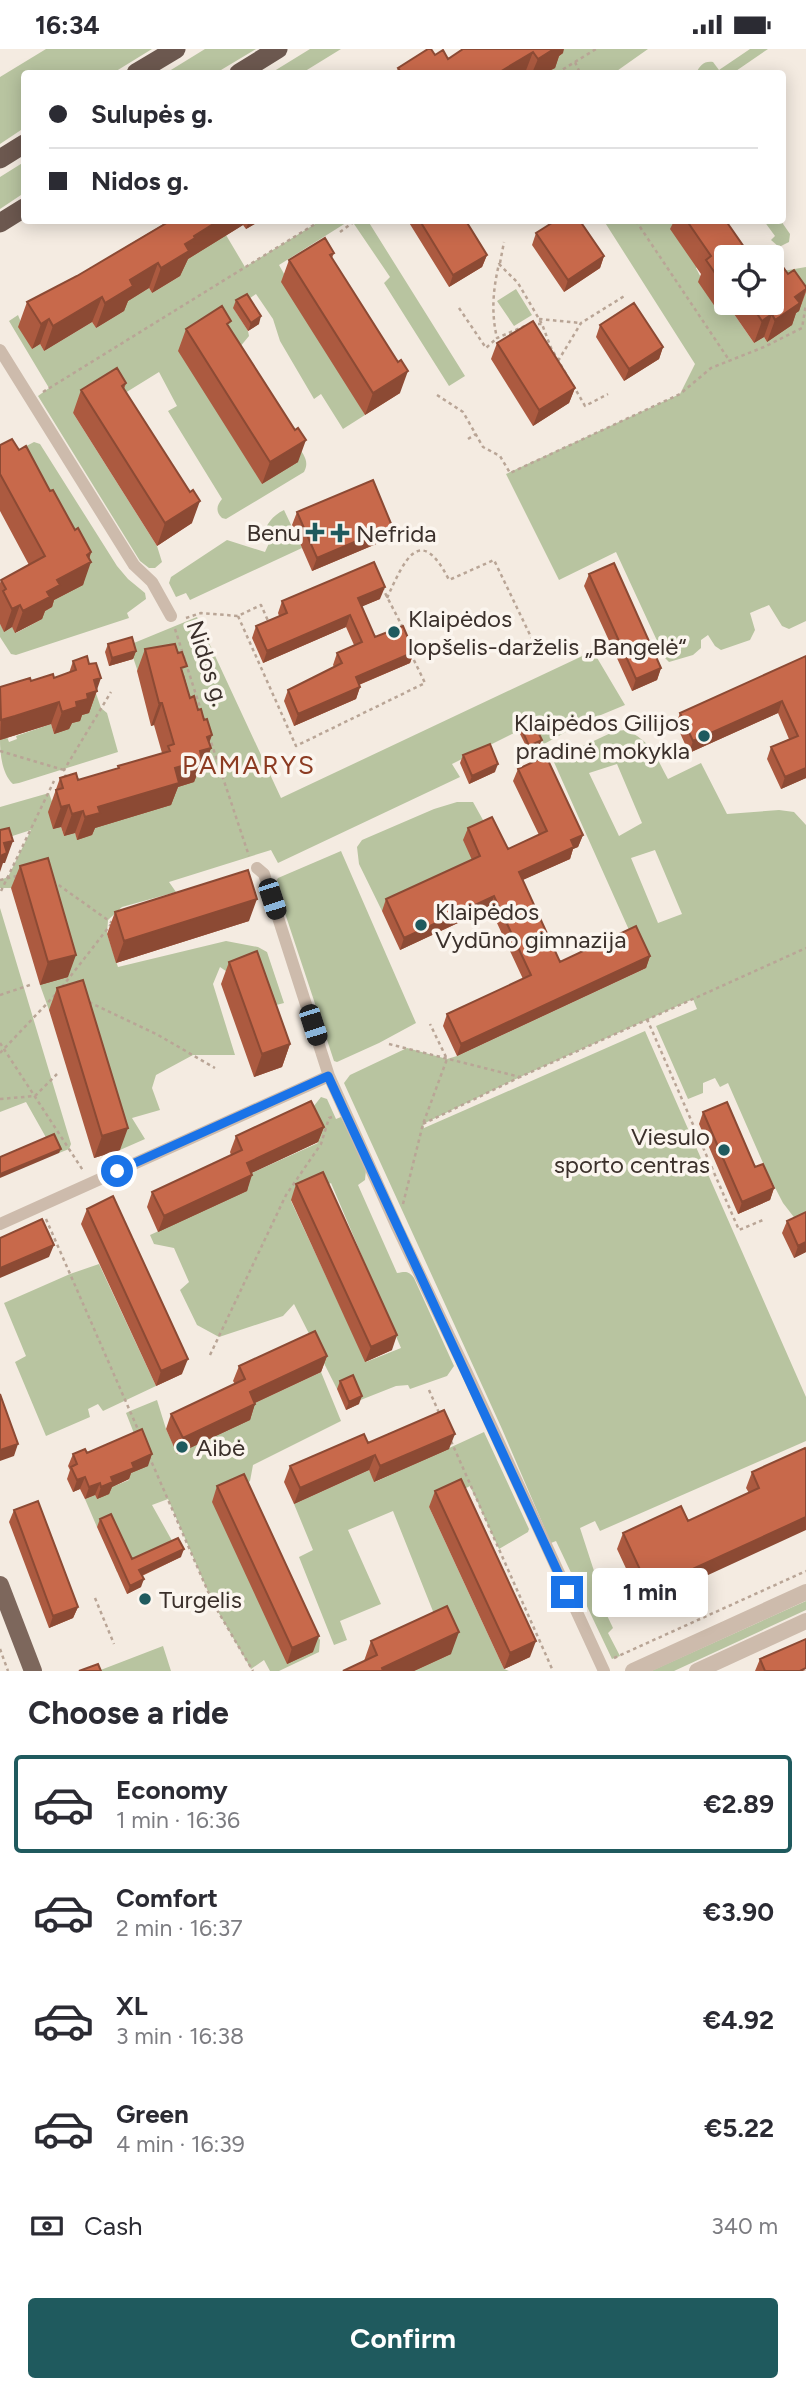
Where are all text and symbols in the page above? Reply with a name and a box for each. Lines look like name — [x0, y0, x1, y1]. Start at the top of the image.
text: 16:34 — [35, 9, 100, 41]
text: Sulupės g. — [91, 98, 213, 130]
text: Nidos g. — [91, 165, 189, 197]
map controls — [714, 245, 784, 315]
button: locate — [714, 245, 784, 315]
place label: Benu — [246, 518, 301, 547]
place label: Nefrida — [356, 519, 437, 548]
marker: Nefrida — [330, 523, 350, 543]
marker: Benu — [307, 524, 323, 540]
place label: Klaipėdos lopšelis-darželis „Bangelė“ — [408, 604, 686, 661]
street label: Nidos g. — [181, 617, 235, 709]
marker: Klaipėdos lopšelis-darželis „Bangelė“ — [386, 624, 402, 640]
place label: Klaipėdos Gilijos pradinė mokykla — [514, 708, 690, 765]
marker: Klaipėdos Gilijos pradinė mokykla — [696, 728, 712, 744]
district label: PAMARYS — [182, 749, 316, 781]
car — [256, 876, 289, 922]
place label: Klaipėdos Vydūno gimnazija — [435, 897, 626, 954]
marker: Klaipėdos Vydūno gimnazija — [413, 917, 429, 933]
car — [297, 1002, 330, 1048]
place label: Viesulo sporto centras — [554, 1122, 710, 1179]
marker: Viesulo sporto centras — [716, 1142, 732, 1158]
route start — [101, 1155, 133, 1187]
place label: Aibė — [196, 1433, 245, 1462]
marker: Aibė — [174, 1439, 190, 1455]
callout: 1 min — [592, 1567, 707, 1617]
route end — [551, 1576, 583, 1608]
text: 1 min — [623, 1578, 677, 1606]
place label: Turgelis — [159, 1585, 242, 1614]
marker: Turgelis — [137, 1591, 153, 1607]
text: Choose a ride — [28, 1694, 229, 1732]
icon: car — [32, 1773, 95, 1836]
text: Economy — [116, 1774, 228, 1806]
text: €2.89 — [703, 1788, 774, 1820]
text: 1 min · 16:36 — [116, 1806, 240, 1834]
icon: car — [32, 1881, 95, 1944]
text: Comfort — [116, 1882, 218, 1914]
text: €3.90 — [703, 1896, 774, 1928]
text: 2 min · 16:37 — [116, 1914, 243, 1942]
icon: car — [32, 1989, 95, 2052]
text: XL — [116, 1990, 148, 2022]
text: €4.92 — [703, 2004, 774, 2036]
text: 3 min · 16:38 — [116, 2022, 244, 2050]
icon: car — [32, 2097, 95, 2160]
text: Green — [116, 2098, 189, 2130]
text: €5.22 — [704, 2112, 774, 2144]
text: 4 min · 16:39 — [116, 2130, 245, 2158]
icon: cash — [28, 2207, 66, 2245]
text: Cash — [84, 2210, 143, 2242]
text: 340 m — [711, 2212, 778, 2240]
button: Confirm — [28, 2298, 778, 2378]

